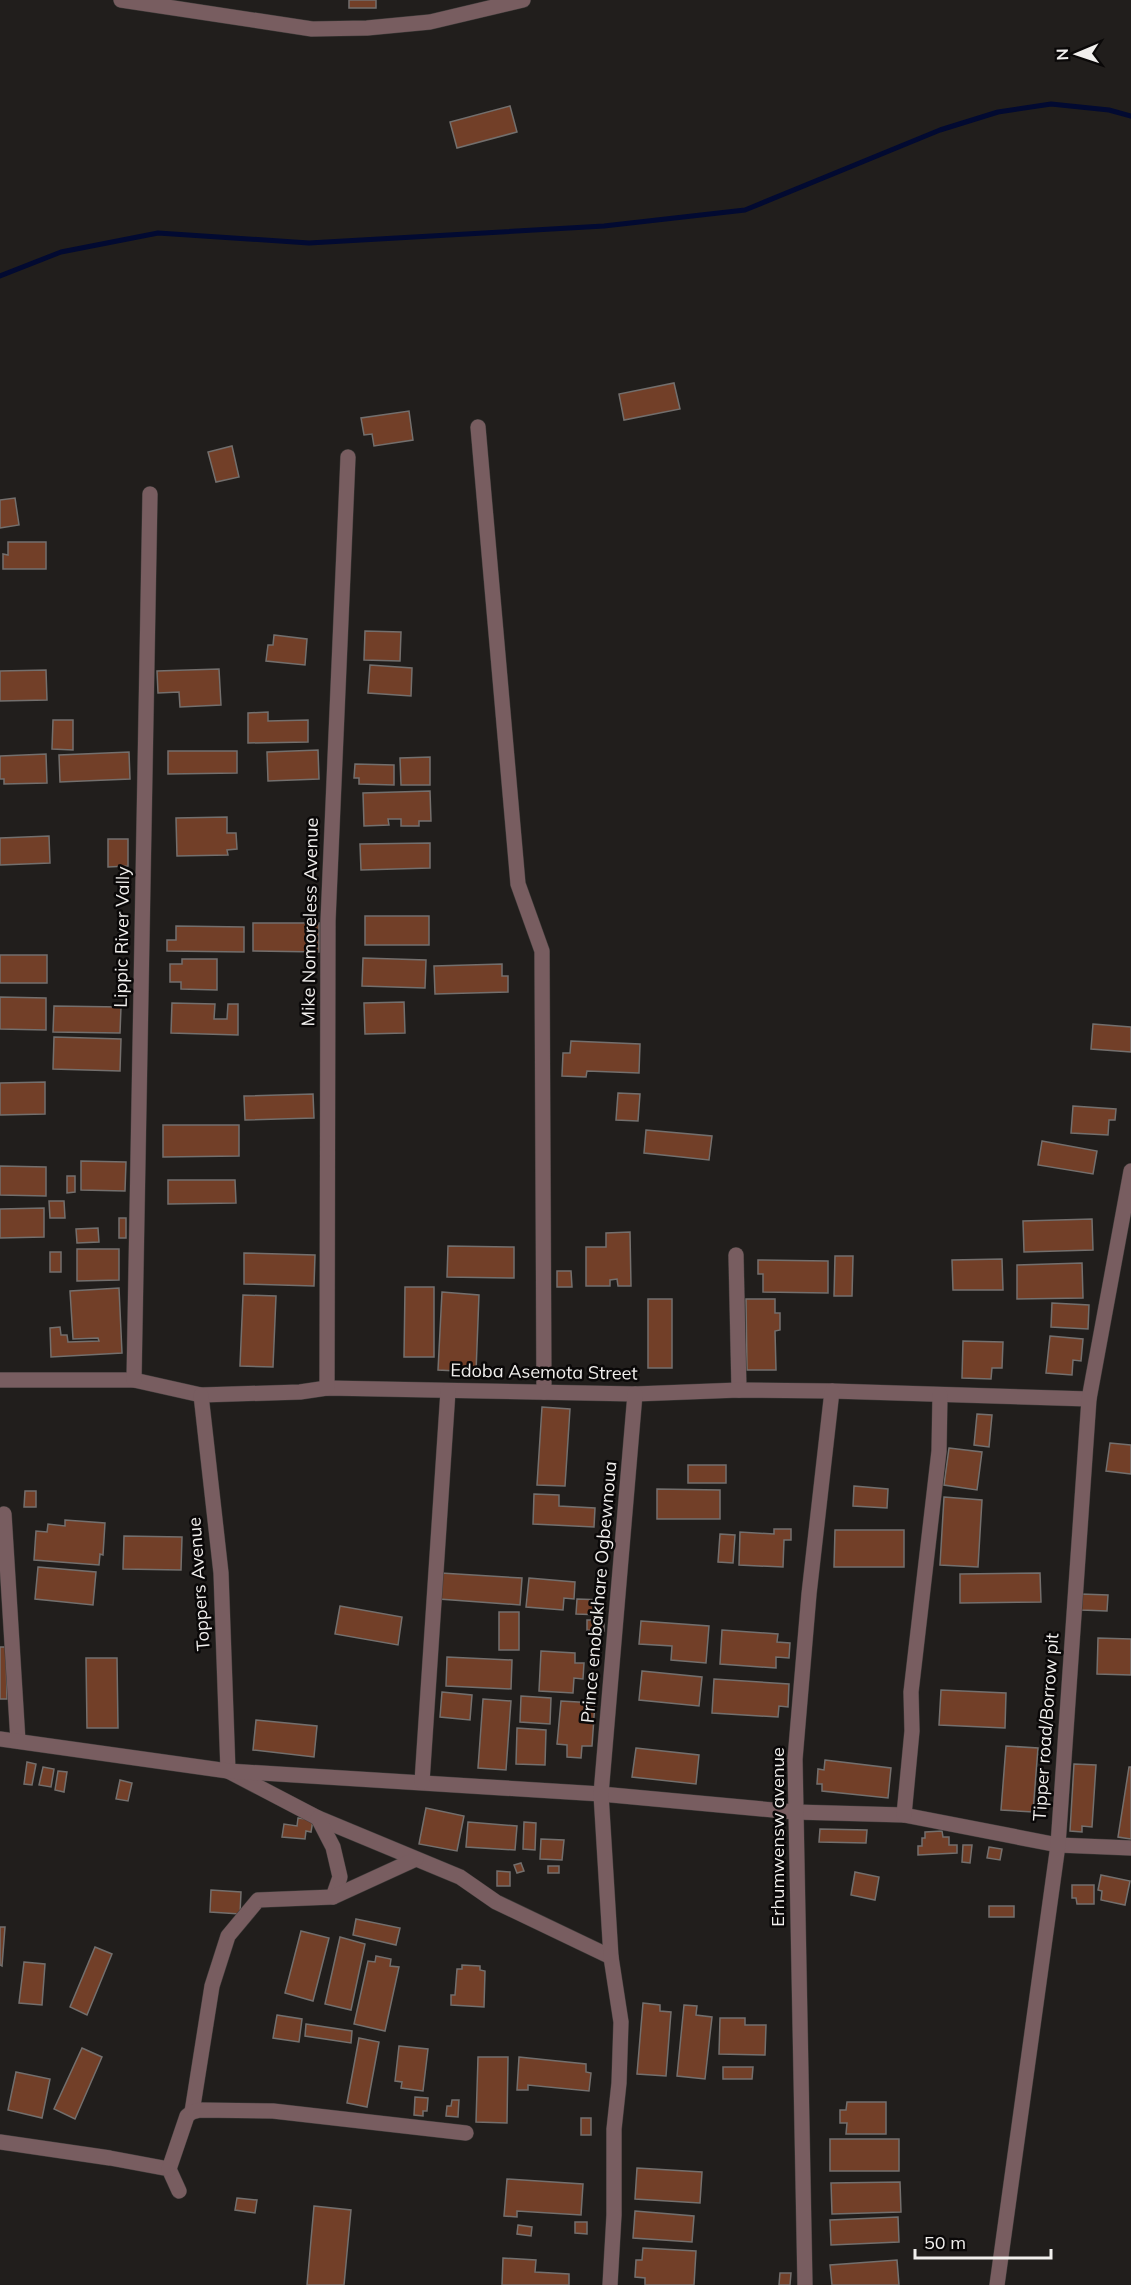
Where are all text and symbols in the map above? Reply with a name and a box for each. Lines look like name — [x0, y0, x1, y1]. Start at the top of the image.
north arrow — [1047, 24, 1107, 84]
text: N — [1052, 48, 1072, 61]
street label: Mike Nomoreless Avenue — [296, 818, 323, 1026]
street label: Lippic River Vally — [109, 866, 134, 1008]
street label: Edoba Asemota Street — [450, 1358, 638, 1385]
street label: Prince enobakhare Ogbewnoua — [576, 1460, 621, 1724]
street label: Toppers Avenue — [182, 1516, 215, 1652]
street label: Tipper road/Borrow pit — [1027, 1632, 1064, 1822]
street label: Erhumwensw avenue — [766, 1747, 789, 1927]
scale bar — [915, 2222, 1052, 2260]
text: 50 m — [924, 2231, 966, 2254]

